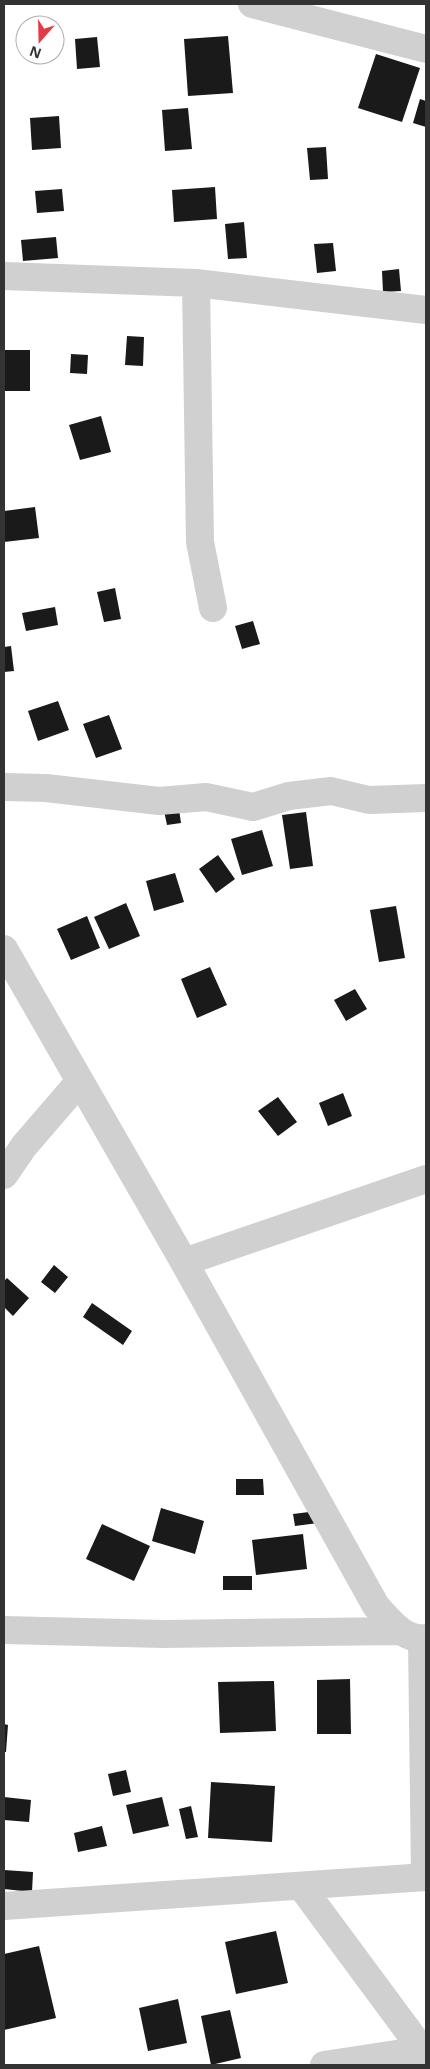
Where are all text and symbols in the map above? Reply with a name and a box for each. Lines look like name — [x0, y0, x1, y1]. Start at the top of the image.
north arrow — [15, 15, 65, 65]
text: N — [27, 42, 44, 64]

